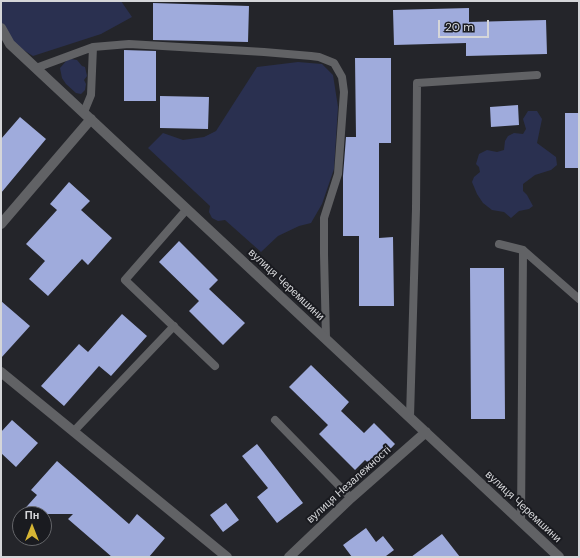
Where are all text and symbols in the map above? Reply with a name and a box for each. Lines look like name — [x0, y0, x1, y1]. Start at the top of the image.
scale bar — [440, 12, 491, 38]
text: 20 m — [445, 19, 474, 35]
street label: вулиця Черемшини — [245, 246, 327, 324]
street label: вулиця Незалежності — [304, 444, 394, 526]
street label: вулиця Черемшини — [482, 468, 564, 546]
north arrow — [12, 506, 52, 546]
text: Пн — [25, 508, 39, 522]

